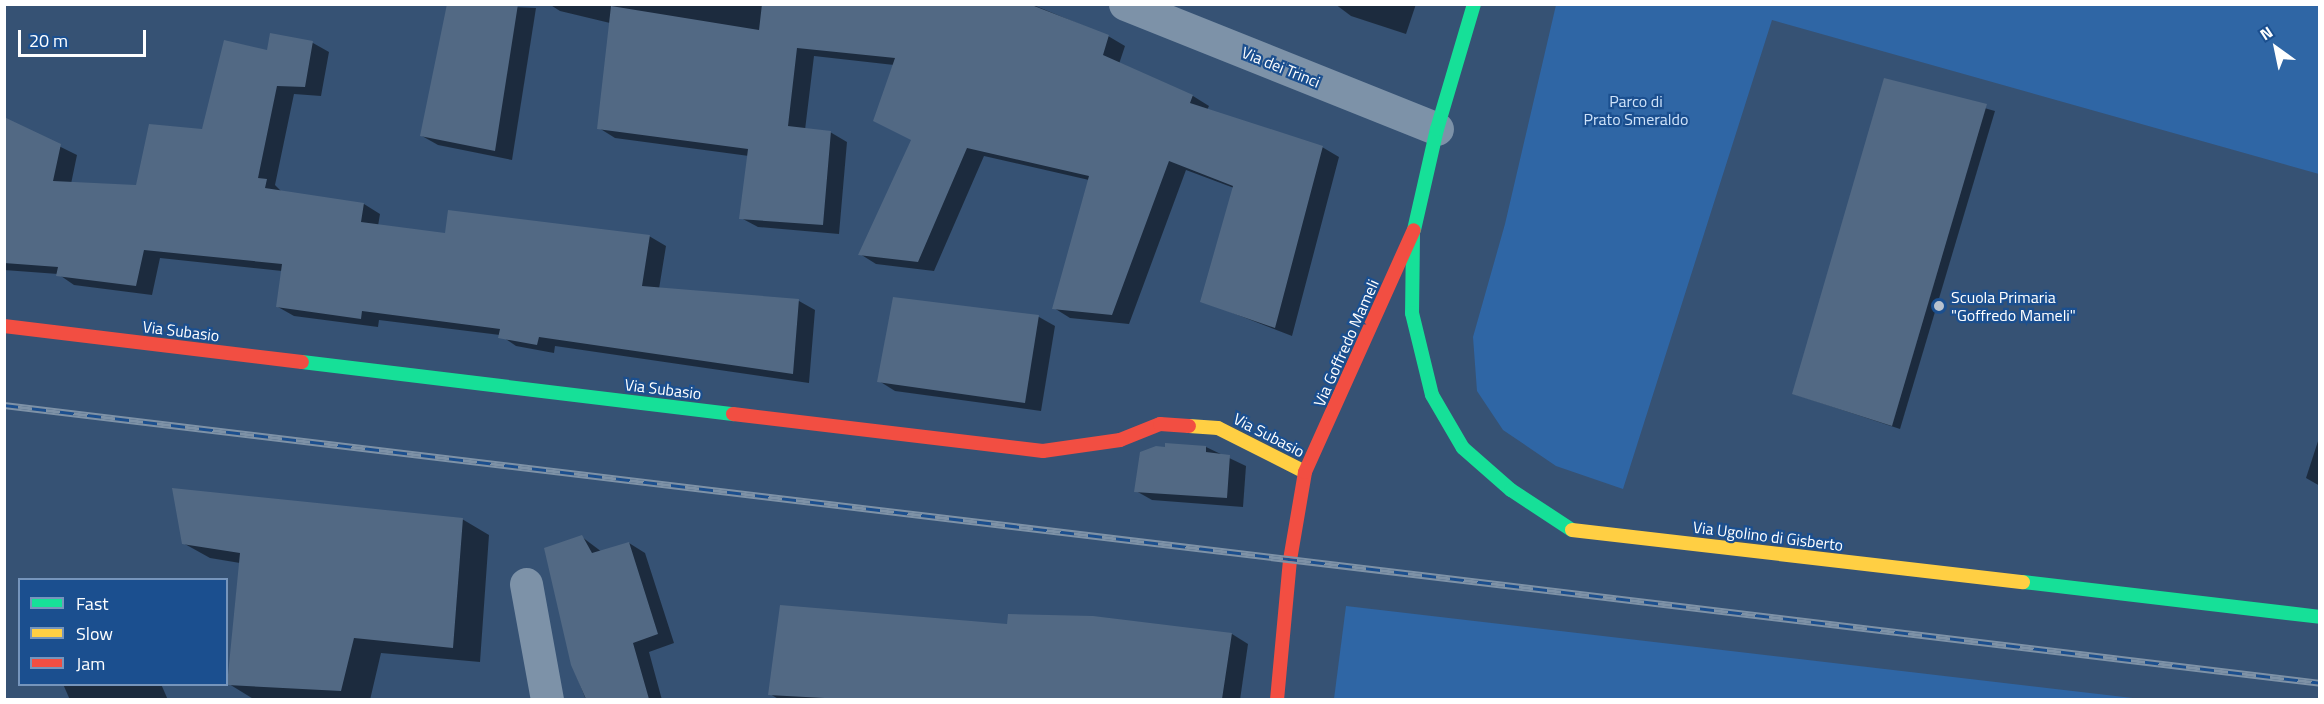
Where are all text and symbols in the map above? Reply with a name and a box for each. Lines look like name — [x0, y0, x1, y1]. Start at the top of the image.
scale bar — [21, 18, 148, 56]
north arrow — [2246, 18, 2306, 78]
text: N — [2255, 20, 2277, 46]
text: 20 m — [29, 27, 68, 54]
street label: Via dei Trinci — [1239, 43, 1323, 91]
park label: Parco di Prato Smeraldo — [1584, 91, 1688, 129]
street label: Via Goffredo Mameli — [1309, 276, 1383, 410]
place label: Scuola Primaria "Goffredo Mameli" — [1951, 287, 2076, 325]
marker: Scuola Primaria "Goffredo Mameli" — [1932, 299, 1946, 313]
street label: Via Subasio — [141, 317, 221, 345]
street label: Via Subasio — [623, 375, 703, 403]
street label: Via Subasio — [1230, 409, 1308, 461]
street label: Via Ugolino di Gisberto — [1692, 517, 1844, 555]
legend — [18, 578, 228, 686]
text: Fast — [76, 590, 109, 617]
text: Slow — [76, 620, 113, 647]
text: Jam — [76, 650, 105, 677]

